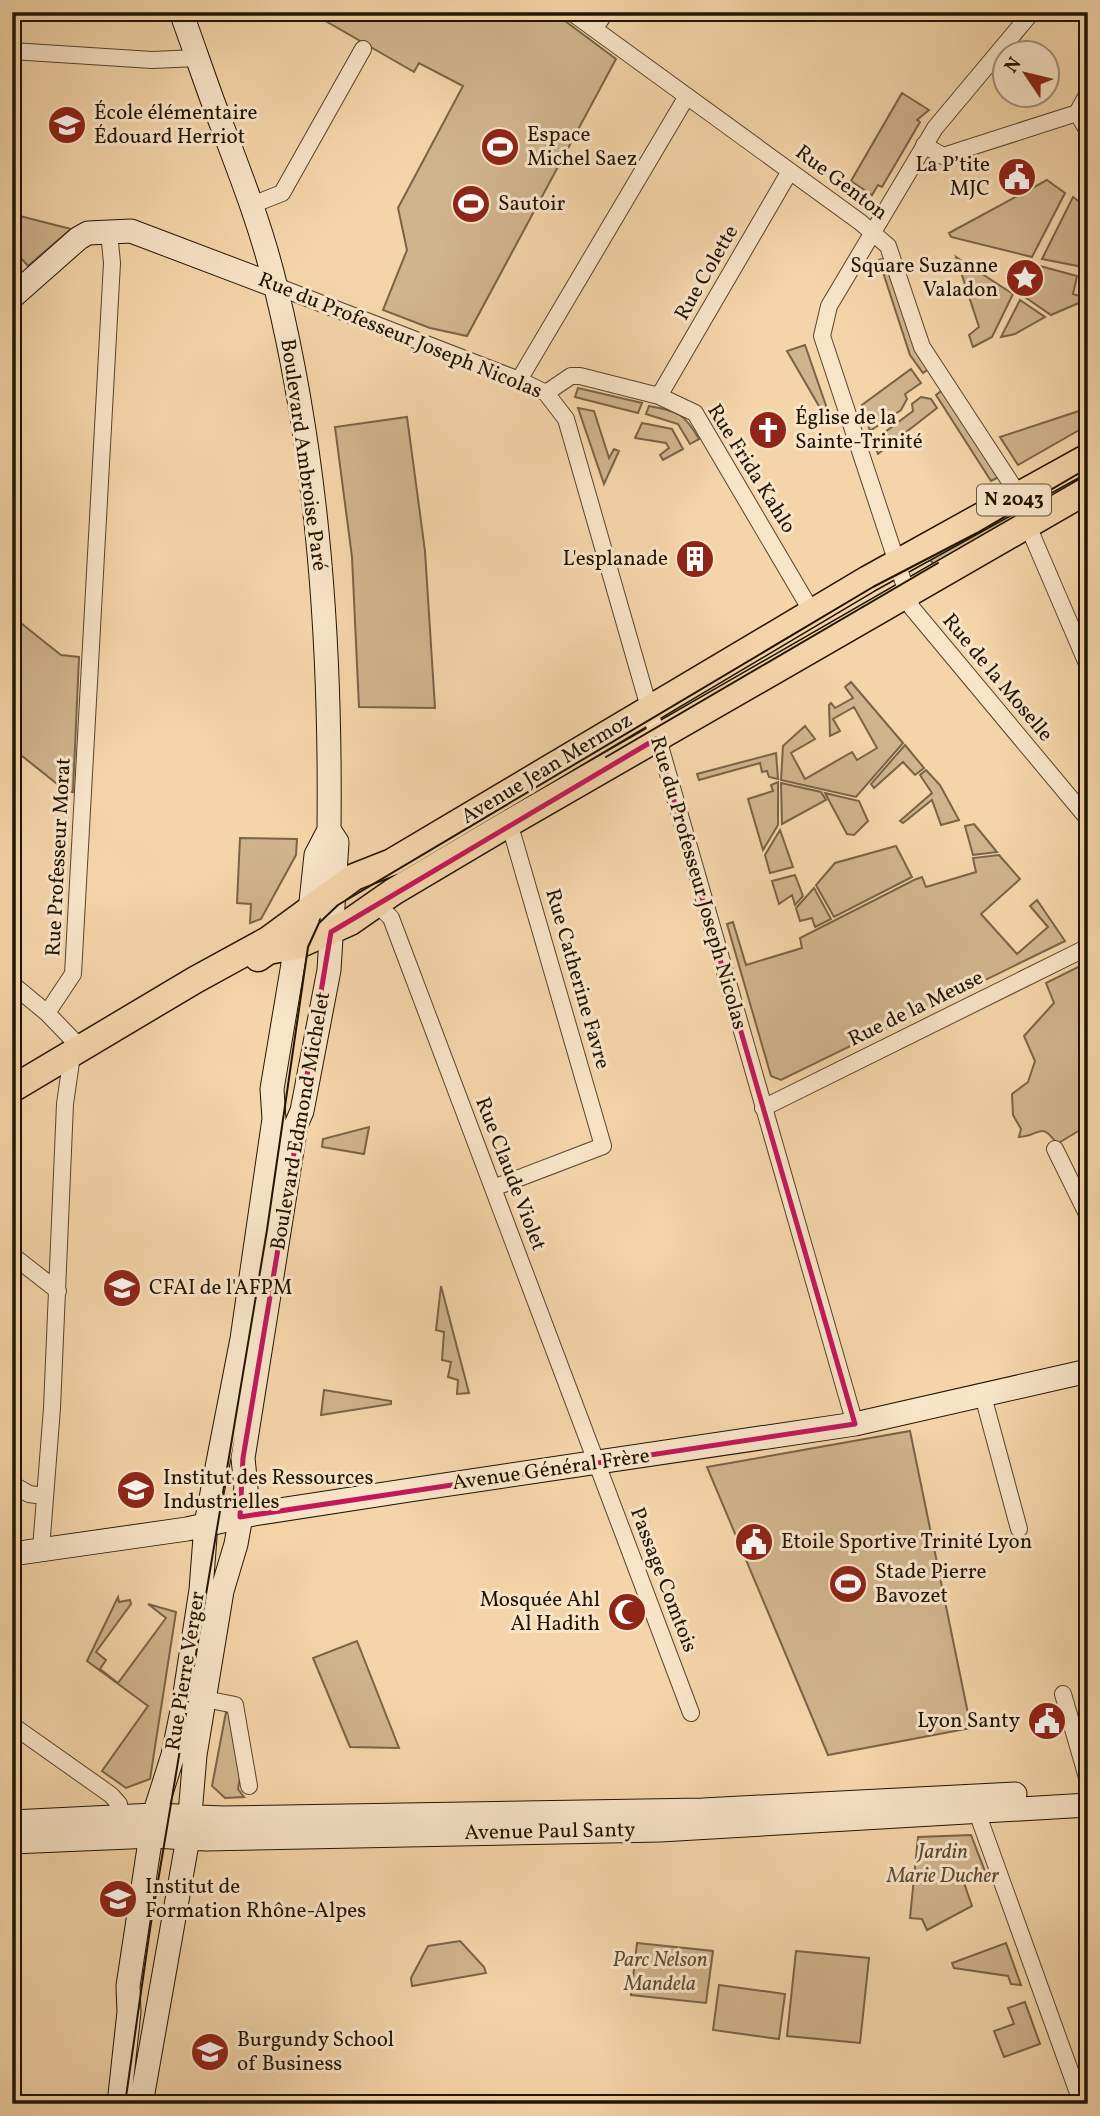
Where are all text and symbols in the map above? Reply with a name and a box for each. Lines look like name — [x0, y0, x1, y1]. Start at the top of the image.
north arrow — [992, 38, 1062, 108]
text: N — [999, 52, 1028, 79]
place label: École élémentaire Édouard Herriot — [94, 99, 258, 152]
school or university icon: École élémentaire Édouard Herriot — [46, 104, 88, 146]
place label: Espace Michel Saez — [527, 121, 637, 174]
sports icon: Espace Michel Saez — [479, 126, 521, 168]
street label: Rue Genton — [789, 139, 893, 227]
place label: La P’tite MJC — [915, 151, 990, 204]
public building icon: La P’tite MJC — [996, 156, 1038, 198]
sports icon: Sautoir — [450, 183, 492, 225]
place label: Sautoir — [498, 190, 566, 219]
street label: Rue Colette — [668, 220, 746, 326]
place label: Square Suzanne Valadon — [850, 252, 998, 305]
place icon: Square Suzanne Valadon — [1004, 257, 1046, 299]
street label: Rue du Professeur Joseph Nicolas — [254, 266, 546, 406]
street label: Boulevard Ambroise Paré — [272, 337, 334, 573]
street label: Rue Frida Kahlo — [700, 399, 802, 539]
place label: Église de la Sainte-Trinité — [795, 404, 923, 457]
church icon: Église de la Sainte-Trinité — [747, 409, 789, 451]
road number: N 2043 — [977, 485, 1051, 516]
building icon: L'esplanade — [674, 538, 716, 580]
place label: L'esplanade — [563, 545, 668, 574]
street label: Rue de la Moselle — [935, 608, 1059, 748]
street label: Avenue Jean Mermoz — [456, 706, 638, 832]
street label: Rue du Professeur Joseph Nicolas — [642, 733, 754, 1033]
street label: Rue Professeur Morat — [39, 757, 79, 957]
street label: Rue Catherine Favre — [537, 885, 617, 1073]
street label: Rue de la Meuse — [844, 964, 989, 1054]
street label: Boulevard Edmond Michelet — [264, 989, 338, 1253]
street label: Rue Claude Violet — [467, 1093, 553, 1255]
school or university icon: CFAI de l'AFPM — [101, 1267, 143, 1309]
place label: CFAI de l'AFPM — [149, 1274, 292, 1303]
street label: Avenue Général Frère — [450, 1442, 652, 1498]
place label: Institut des Ressources Industrielles — [163, 1464, 373, 1517]
school or university icon: Institut des Ressources Industrielles — [115, 1469, 157, 1511]
street label: Passage Comtois — [622, 1503, 704, 1657]
public building icon: Etoile Sportive Trinité Lyon — [733, 1521, 775, 1563]
place label: Etoile Sportive Trinité Lyon — [781, 1528, 1032, 1557]
place label: Stade Pierre Bavozet — [875, 1558, 986, 1611]
sports icon: Stade Pierre Bavozet — [827, 1563, 869, 1605]
place label: Mosquée Ahl Al Hadith — [480, 1586, 600, 1639]
street label: Rue Pierre Verger — [159, 1589, 213, 1753]
mosque icon: Mosquée Ahl Al Hadith — [606, 1591, 648, 1633]
public building icon: Lyon Santy — [1026, 1700, 1068, 1742]
place label: Lyon Santy — [917, 1707, 1021, 1736]
street label: Avenue Paul Santy — [464, 1816, 636, 1848]
park label: Jardin Marie Ducher — [886, 1838, 999, 1891]
place label: Institut de Formation Rhône-Alpes — [145, 1873, 366, 1926]
school or university icon: Institut de Formation Rhône-Alpes — [97, 1878, 139, 1920]
park label: Parc Nelson Mandela — [612, 1946, 708, 1999]
place label: Burgundy School of Business — [237, 2026, 394, 2079]
school or university icon: Burgundy School of Business — [189, 2031, 231, 2073]

